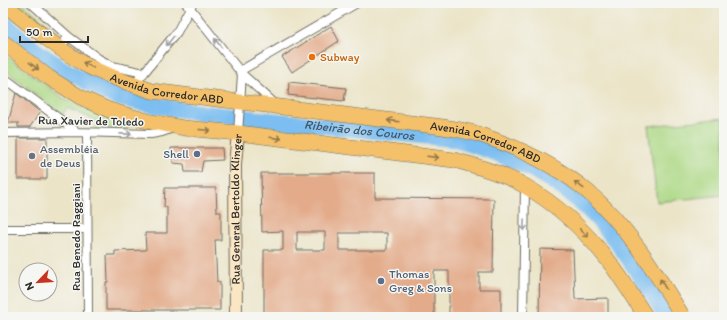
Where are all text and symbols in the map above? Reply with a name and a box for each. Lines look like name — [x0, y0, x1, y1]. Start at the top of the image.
scale bar — [20, 18, 88, 44]
text: 50 m — [26, 25, 52, 39]
one-way arrow — [165, 36, 174, 47]
one-way arrow — [214, 38, 222, 49]
place label: Subway — [320, 50, 360, 64]
marker: Subway — [307, 52, 317, 62]
one-way arrow — [82, 61, 94, 69]
one-way arrow — [28, 62, 39, 70]
street label: Avenida Corredor ABD — [108, 70, 225, 107]
street label: Rua Xavier de Toledo — [38, 113, 144, 129]
water label: Ribeirão dos Couros — [303, 117, 416, 143]
one-way arrow — [387, 117, 400, 124]
street label: Avenida Corredor ABD — [429, 118, 543, 166]
one-way arrow — [198, 126, 211, 133]
one-way arrow — [119, 130, 132, 137]
street label: Rua General Bertoldo Klinger — [228, 133, 245, 284]
one-way arrow — [270, 134, 283, 141]
place label: Assembléia de Deus — [40, 142, 100, 170]
place label: Shell — [163, 147, 190, 161]
marker: Shell — [192, 149, 202, 159]
marker: Assembléia de Deus — [27, 151, 37, 161]
one-way arrow — [426, 153, 439, 161]
one-way arrow — [573, 181, 584, 189]
street label: Rua Benedo Raggiani — [69, 183, 83, 291]
one-way arrow — [520, 218, 528, 231]
one-way arrow — [579, 228, 589, 237]
north arrow — [18, 262, 58, 302]
place label: Thomas Greg & Sons — [389, 267, 452, 295]
marker: Thomas Greg & Sons — [376, 276, 386, 286]
one-way arrow — [658, 278, 666, 290]
text: N — [22, 280, 37, 292]

